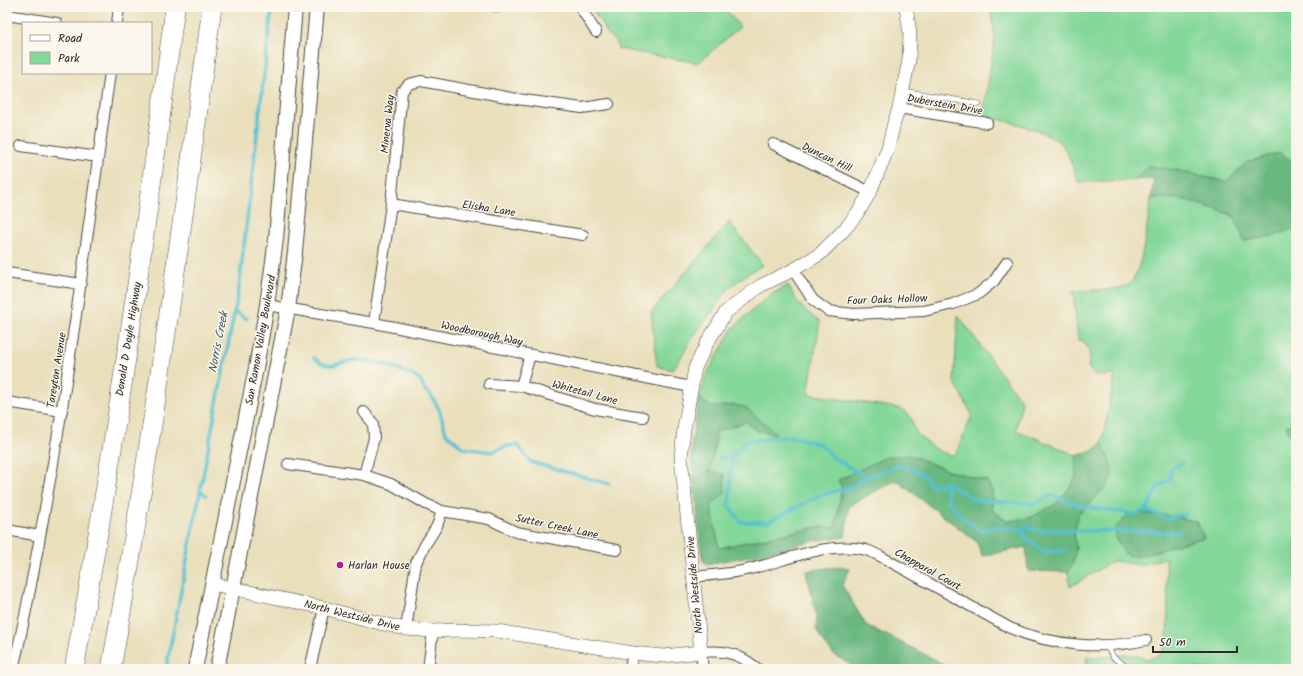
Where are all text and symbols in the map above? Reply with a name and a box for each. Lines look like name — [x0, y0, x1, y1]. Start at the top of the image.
legend — [22, 22, 152, 74]
text: Road — [58, 29, 83, 48]
text: Park — [58, 49, 80, 68]
street label: Duberstein Drive — [906, 89, 984, 120]
street label: Minerva Way — [376, 93, 400, 154]
street label: Duncan Hill — [798, 138, 855, 178]
street label: Elisha Lane — [461, 196, 517, 222]
street label: San Ramon Valley Boulevard — [241, 273, 281, 407]
street label: Donald D Doyle Highway — [111, 280, 147, 398]
street label: Four Oaks Hollow — [847, 290, 928, 310]
water label: Norris Creek — [203, 308, 234, 374]
street label: Woodborough Way — [439, 317, 525, 352]
street label: Tareyton Avenue — [42, 331, 72, 409]
street label: Whitetail Lane — [550, 376, 620, 410]
street label: Sutter Creek Lane — [514, 509, 600, 545]
street label: North Westside Drive — [682, 535, 708, 635]
street label: Chapparal Court — [891, 544, 965, 596]
place label: Harlan House — [348, 557, 410, 575]
marker: Harlan House — [335, 560, 345, 570]
street label: North Westside Drive — [302, 595, 402, 637]
scale bar — [1153, 628, 1237, 654]
text: 50 m — [1159, 633, 1186, 652]

